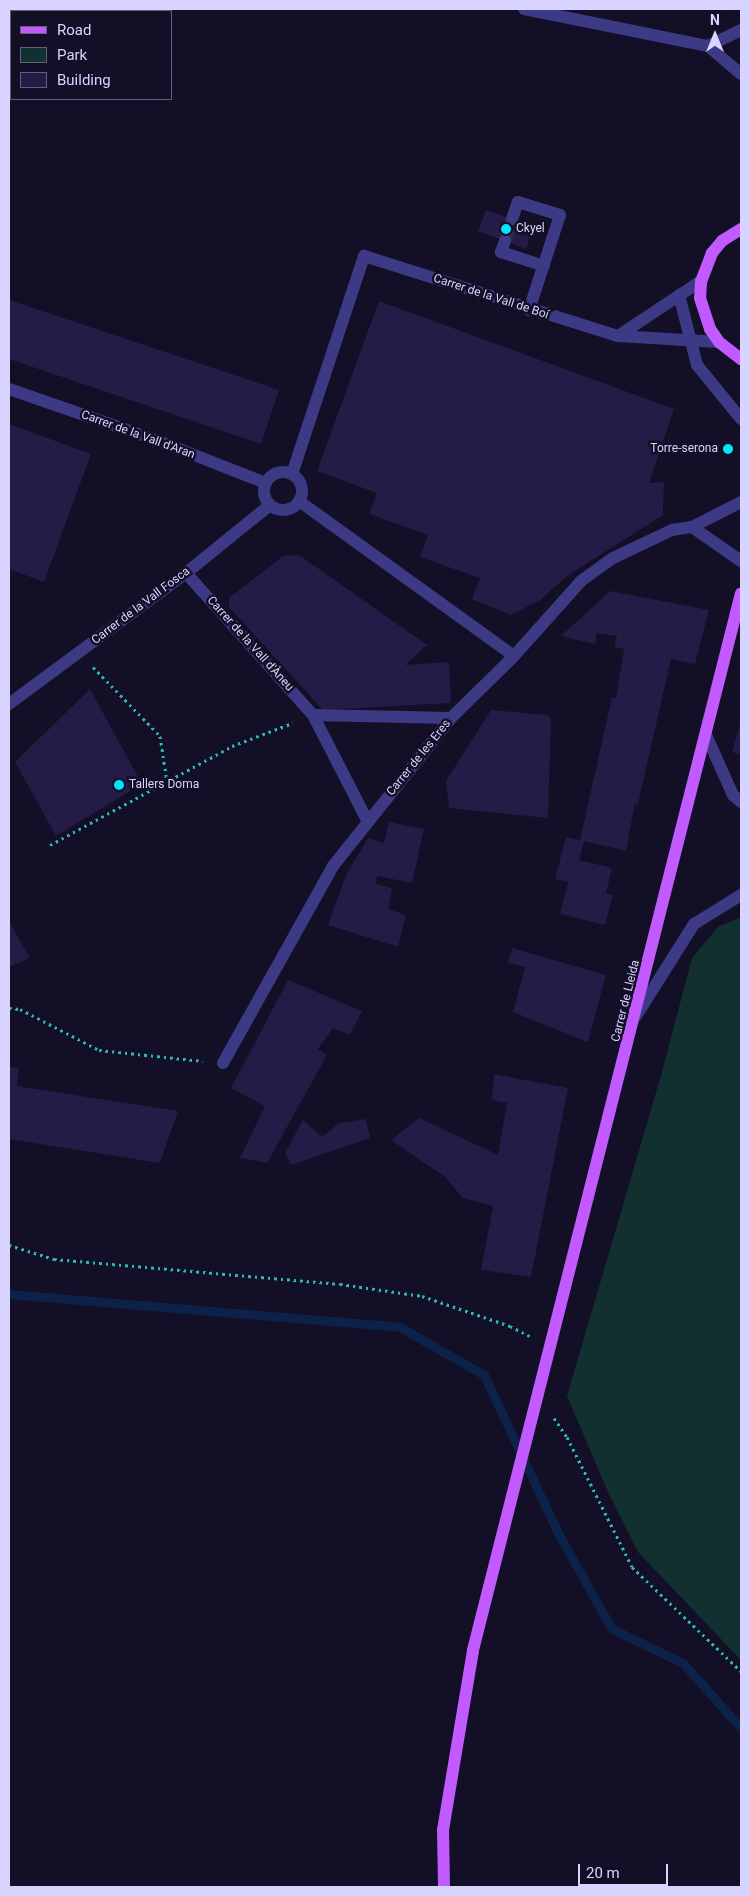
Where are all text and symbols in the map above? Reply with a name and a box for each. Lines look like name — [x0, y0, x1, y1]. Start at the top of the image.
legend — [10, 10, 172, 100]
north arrow — [690, 10, 740, 60]
text: N — [710, 12, 720, 28]
text: Road — [57, 21, 91, 39]
text: Park — [57, 46, 87, 64]
text: Building — [57, 71, 111, 89]
place label: Ckyel — [516, 222, 545, 236]
marker: Ckyel — [500, 223, 512, 235]
street label: Carrer de la Vall de Boí — [432, 272, 550, 322]
street label: Carrer de la Vall d'Aran — [79, 408, 197, 462]
place label: Torre-serona — [650, 442, 718, 456]
marker: Torre-serona — [722, 443, 734, 455]
street label: Carrer de la Vall Fosca — [89, 564, 193, 648]
street label: Carrer de la Vall d'Àneu — [204, 594, 296, 694]
street label: Carrer de les Eres — [384, 717, 454, 799]
place label: Tallers Doma — [129, 778, 199, 792]
marker: Tallers Doma — [113, 779, 125, 791]
street label: Carrer de Lleida — [609, 959, 643, 1043]
scale bar — [580, 1854, 670, 1886]
text: 20 m — [586, 1864, 620, 1882]

